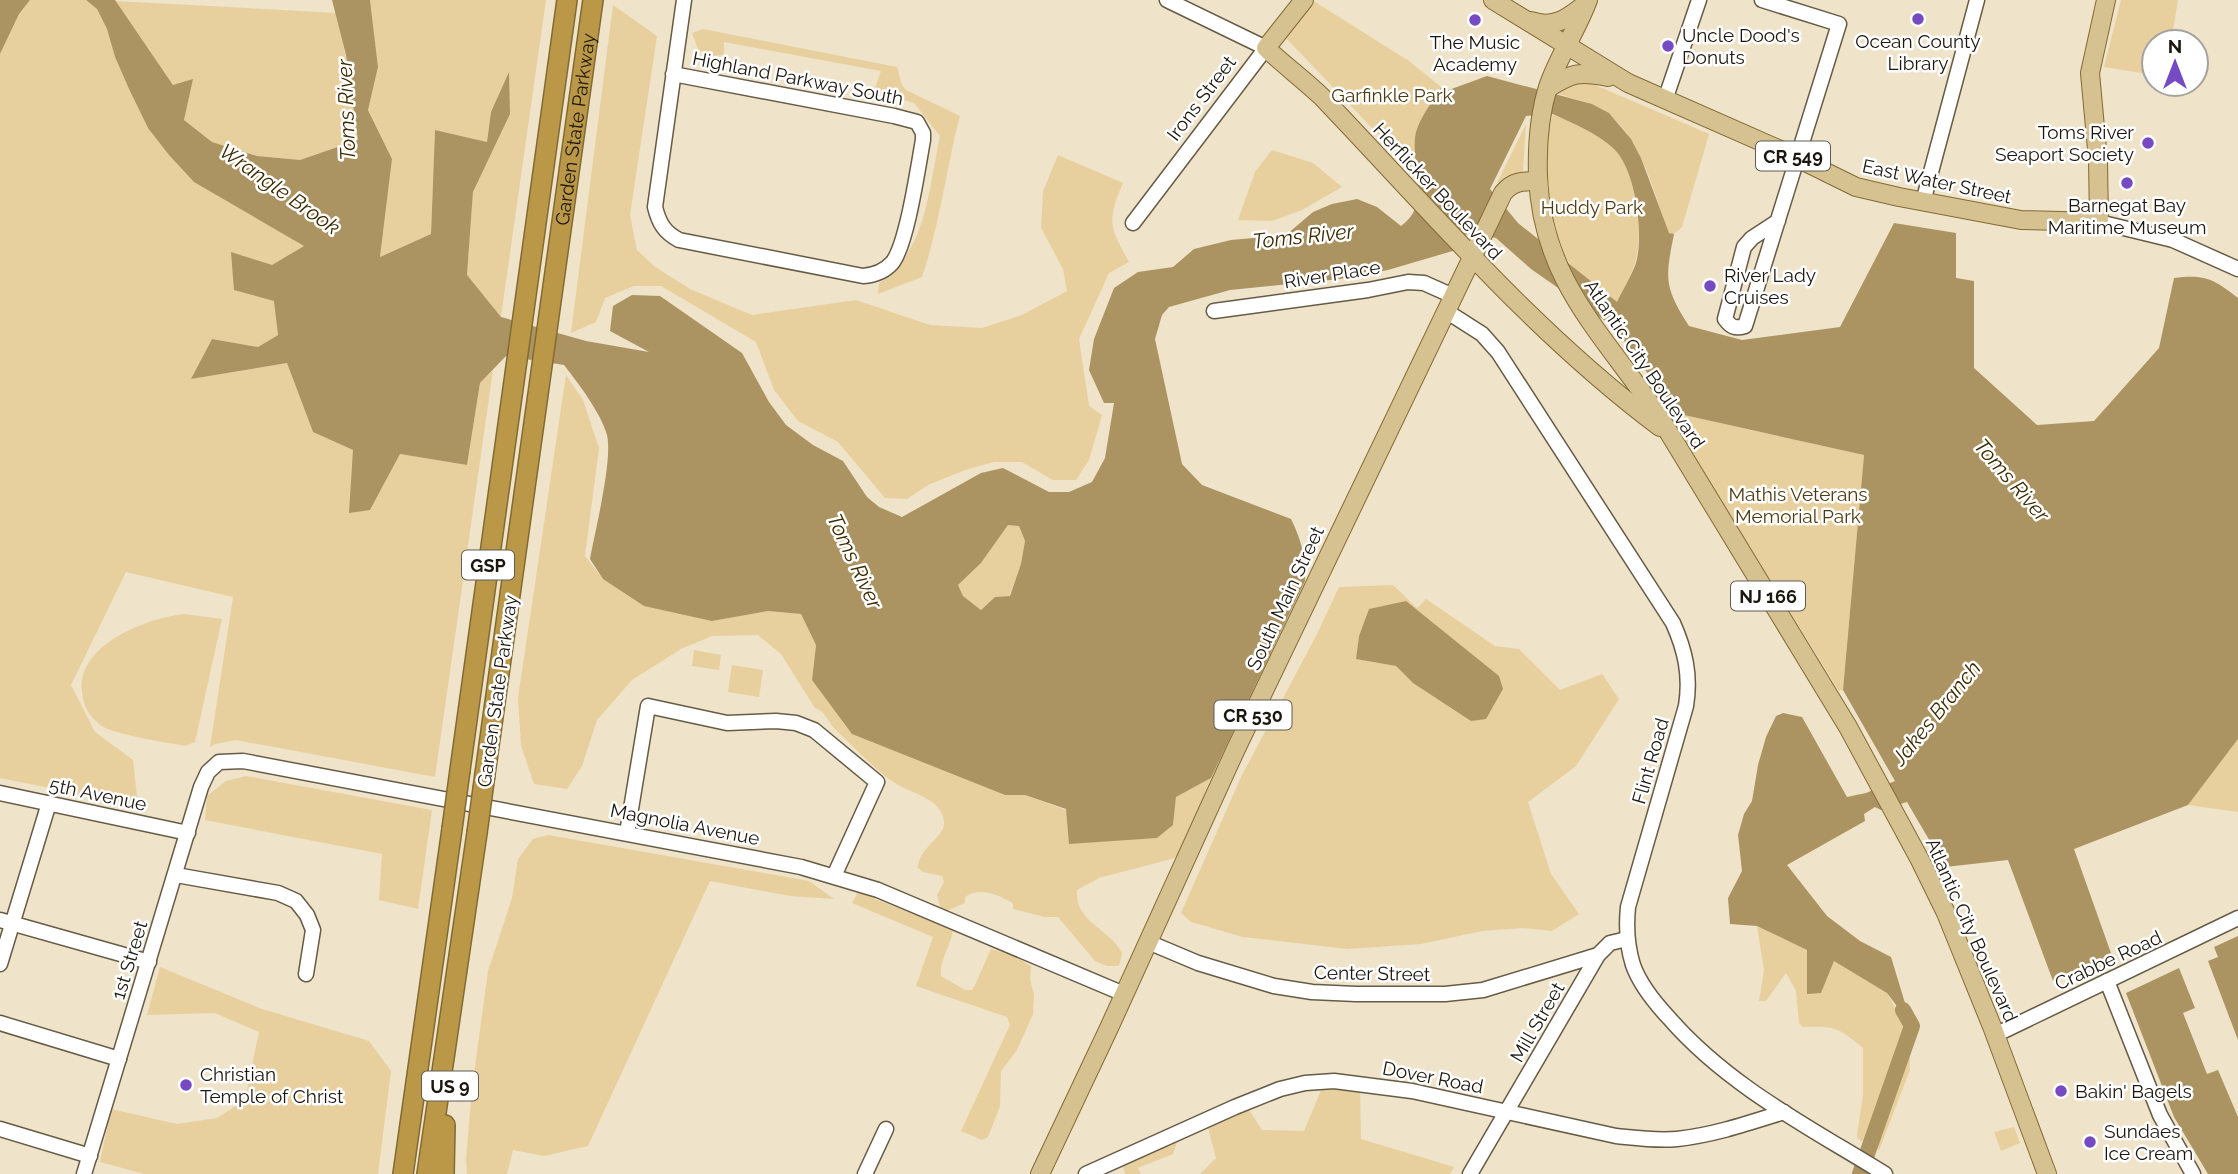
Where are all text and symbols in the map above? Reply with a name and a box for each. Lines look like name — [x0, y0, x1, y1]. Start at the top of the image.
marker: Ocean County Library — [1910, 11, 1926, 27]
marker: The Music Academy — [1467, 12, 1483, 28]
place label: Uncle Dood's Donuts — [1682, 24, 1800, 68]
north arrow — [2140, 28, 2210, 98]
place label: Ocean County Library — [1855, 30, 1981, 74]
place label: The Music Academy — [1430, 31, 1520, 75]
street label: Garden State Parkway — [551, 32, 599, 227]
text: N — [2168, 35, 2182, 57]
marker: Uncle Dood's Donuts — [1660, 38, 1676, 54]
street label: Highland Parkway South — [691, 47, 905, 109]
street label: Irons Street — [1162, 51, 1240, 145]
water label: Toms River — [332, 58, 360, 161]
park label: Garfinkle Park — [1331, 84, 1453, 106]
street label: Herflicker Boulevard — [1369, 118, 1507, 264]
place label: Toms River Seaport Society — [1995, 121, 2134, 165]
marker: Toms River Seaport Society — [2140, 135, 2156, 151]
water label: Wrangle Brook — [215, 138, 345, 240]
road number: CR 549 — [1756, 141, 1830, 170]
street label: East Water Street — [1860, 154, 2014, 208]
marker: Barnegat Bay Maritime Museum — [2119, 175, 2135, 191]
place label: Barnegat Bay Maritime Museum — [2048, 194, 2206, 238]
park label: Huddy Park — [1541, 196, 1643, 218]
water label: Toms River — [1251, 218, 1356, 254]
street label: River Place — [1282, 256, 1382, 292]
place label: River Lady Cruises — [1724, 264, 1816, 308]
street label: Atlantic City Boulevard — [1580, 275, 1710, 453]
marker: River Lady Cruises — [1702, 278, 1718, 294]
water label: Toms River — [1969, 433, 2055, 527]
park label: Mathis Veterans Memorial Park — [1728, 483, 1868, 527]
water label: Toms River — [822, 510, 888, 613]
street label: South Main Street — [1242, 522, 1328, 673]
road number: GSP — [462, 550, 514, 580]
road number: NJ 166 — [1731, 582, 1805, 610]
street label: Garden State Parkway — [473, 593, 521, 789]
water label: Jakes Branch — [1886, 656, 1986, 771]
road number: CR 530 — [1214, 700, 1292, 730]
street label: Flint Road — [1627, 716, 1673, 806]
street label: 5th Avenue — [47, 773, 149, 815]
street label: Magnolia Avenue — [608, 799, 762, 849]
street label: Atlantic City Boulevard — [1921, 835, 2023, 1025]
street label: 1st Street — [107, 917, 152, 1002]
street label: Crabbe Road — [2051, 926, 2165, 994]
street label: Center Street — [1314, 961, 1431, 985]
street label: Mill Street — [1505, 978, 1569, 1066]
street label: Dover Road — [1381, 1056, 1485, 1098]
place label: Christian Temple of Christ — [200, 1063, 344, 1107]
road number: US 9 — [422, 1072, 478, 1100]
marker: Christian Temple of Christ — [178, 1077, 194, 1093]
place label: Bakin' Bagels — [2075, 1080, 2192, 1102]
marker: Bakin' Bagels — [2053, 1083, 2069, 1099]
place label: Sundaes Ice Cream — [2104, 1120, 2193, 1164]
marker: Sundaes Ice Cream — [2082, 1134, 2098, 1150]

